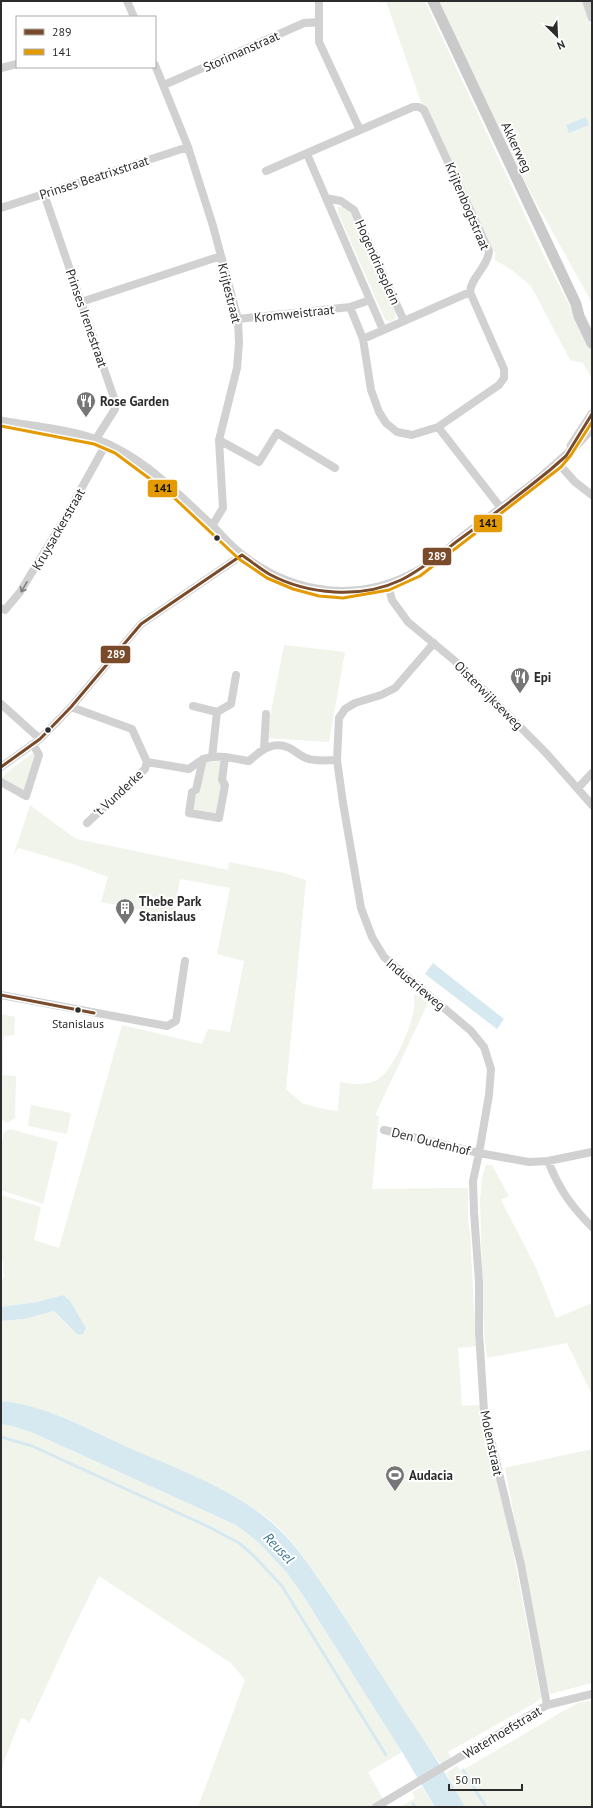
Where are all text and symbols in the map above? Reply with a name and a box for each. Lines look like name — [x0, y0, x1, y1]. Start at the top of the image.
legend — [16, 16, 156, 68]
north arrow — [537, 16, 577, 56]
text: 289 — [52, 24, 72, 39]
street label: Storimanstraat — [200, 27, 283, 76]
text: N — [555, 37, 567, 53]
text: 141 — [52, 44, 72, 59]
street label: Akkerweg — [497, 119, 536, 175]
street label: Prinses Beatrixstraat — [37, 152, 152, 203]
street label: Krijtenbogtstraat — [441, 160, 494, 253]
street label: Hogendriesplein — [351, 217, 404, 307]
street label: Krijtestraat — [214, 261, 245, 326]
street label: Prinses Irenestraat — [62, 267, 112, 370]
street label: Kromweistraat — [253, 301, 336, 326]
restaurant icon: Rose Garden — [75, 390, 97, 418]
place label: Rose Garden — [100, 393, 169, 410]
line badge: 141 — [147, 479, 178, 498]
text: 141 — [154, 481, 172, 495]
street label: Kruysackerstraat — [28, 485, 89, 573]
line badge: 141 — [473, 514, 503, 533]
text: 141 — [479, 516, 497, 530]
unlabelled marker — [212, 533, 222, 543]
line badge: 289 — [422, 547, 452, 566]
text: 289 — [428, 549, 446, 563]
one-way arrow — [19, 581, 27, 593]
line badge: 289 — [100, 645, 131, 664]
text: 289 — [107, 647, 125, 661]
street label: Oisterwijkseweg — [451, 657, 527, 733]
restaurant icon: Epi — [509, 666, 531, 694]
place label: Epi — [534, 669, 551, 686]
unlabelled marker — [43, 725, 53, 735]
street label: 't Vunderke — [90, 766, 147, 821]
place label: Thebe Park Stanislaus — [139, 893, 202, 925]
building icon: Thebe Park Stanislaus — [114, 897, 136, 925]
street label: Industrieweg — [383, 955, 449, 1014]
marker: Stanislaus — [73, 1005, 83, 1015]
place label: Stanislaus — [52, 1016, 104, 1031]
street label: Den Oudenhof — [390, 1124, 473, 1160]
street label: Molenstraat — [476, 1409, 507, 1478]
sports icon: Audacia — [384, 1464, 406, 1492]
place label: Audacia — [409, 1467, 453, 1484]
water label: Reusel — [260, 1529, 298, 1568]
street label: Waterhoefstraat — [460, 1702, 545, 1762]
scale bar — [449, 1766, 522, 1792]
text: 50 m — [455, 1772, 481, 1787]

